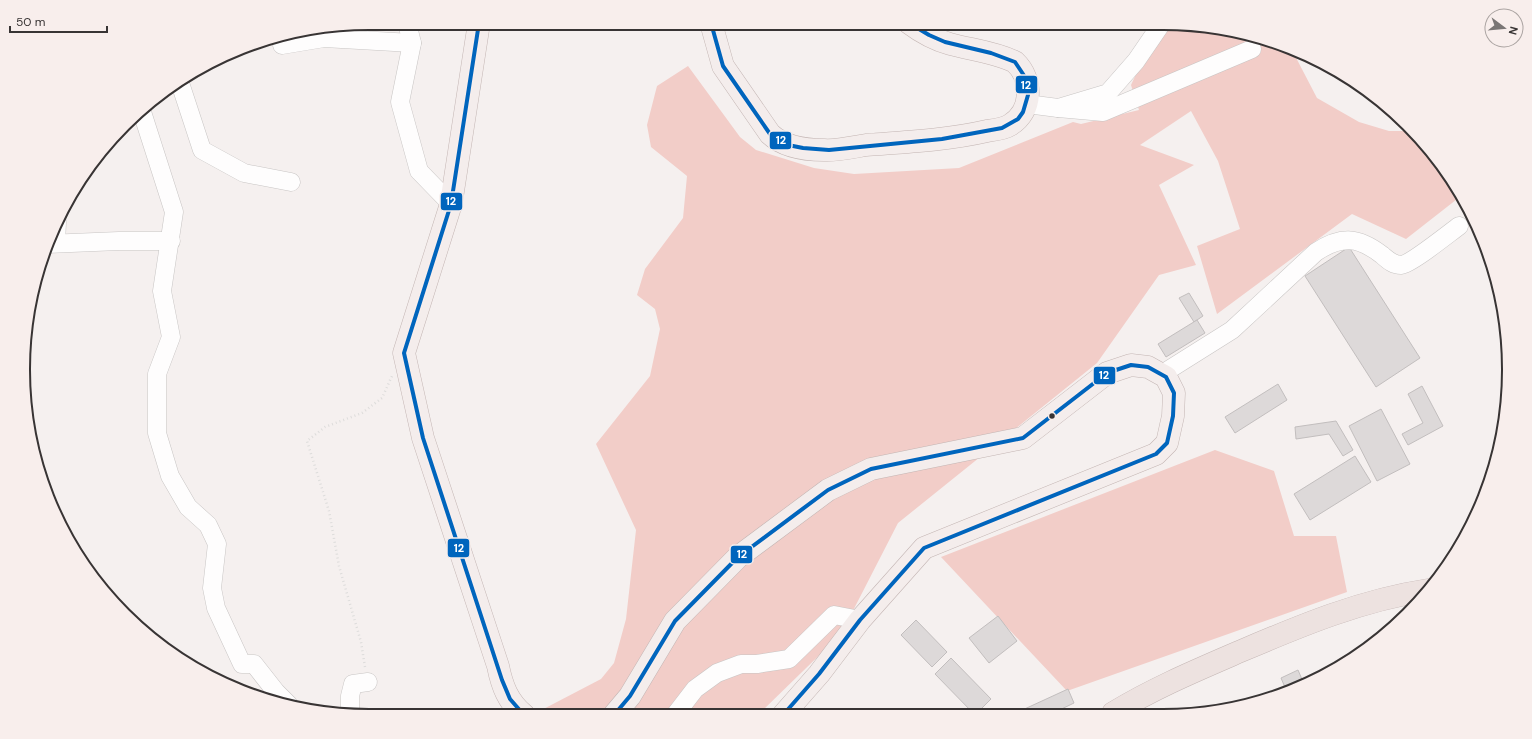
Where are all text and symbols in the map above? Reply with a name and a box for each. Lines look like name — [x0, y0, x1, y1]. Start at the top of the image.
scale bar — [10, 8, 107, 34]
north arrow — [1484, 8, 1524, 48]
text: 50 m — [16, 14, 45, 30]
text: N — [1506, 25, 1521, 37]
line badge: 12 — [1015, 75, 1038, 94]
text: 12 — [1021, 78, 1031, 92]
line badge: 12 — [769, 131, 792, 150]
text: 12 — [776, 133, 786, 147]
line badge: 12 — [440, 192, 463, 211]
text: 12 — [446, 194, 456, 208]
line badge: 12 — [1093, 366, 1116, 385]
text: 12 — [1099, 368, 1109, 382]
unlabelled marker — [1047, 411, 1057, 421]
line badge: 12 — [447, 538, 470, 558]
text: 12 — [454, 541, 464, 555]
line badge: 12 — [730, 545, 753, 564]
text: 12 — [737, 547, 747, 561]

